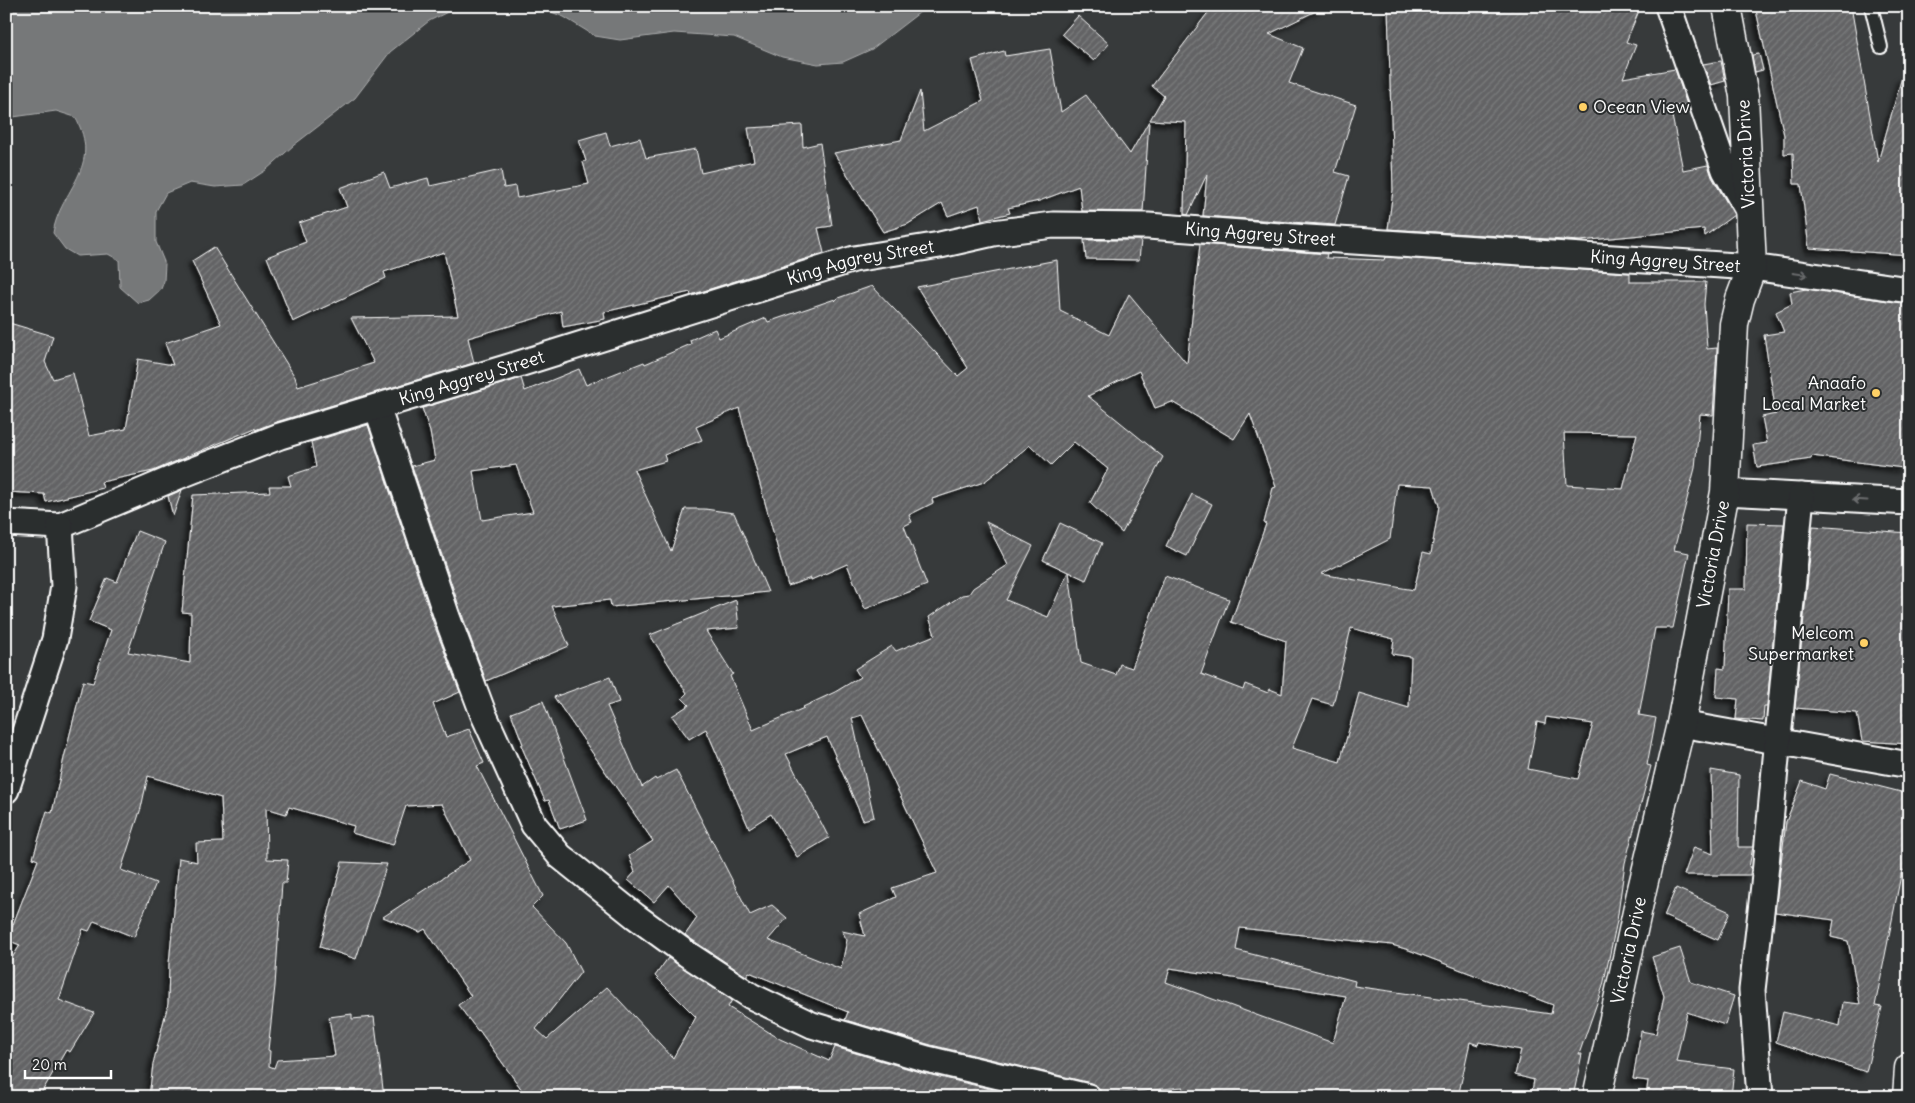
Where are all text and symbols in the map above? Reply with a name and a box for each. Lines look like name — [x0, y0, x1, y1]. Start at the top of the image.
place label: Ocean View — [1593, 95, 1690, 118]
street label: Victoria Drive — [1731, 99, 1760, 209]
marker: Ocean View — [1577, 101, 1589, 113]
street label: King Aggrey Street — [1184, 217, 1336, 251]
street label: King Aggrey Street — [784, 234, 936, 290]
street label: King Aggrey Street — [1589, 244, 1741, 277]
one-way arrow — [1792, 269, 1808, 279]
street label: King Aggrey Street — [396, 345, 547, 411]
place label: Anaafo Local Market — [1762, 371, 1866, 415]
marker: Anaafo Local Market — [1870, 387, 1882, 399]
one-way arrow — [1852, 495, 1868, 504]
street label: Victoria Drive — [1691, 498, 1734, 610]
place label: Melcom Supermarket — [1748, 621, 1854, 665]
marker: Melcom Supermarket — [1858, 637, 1870, 649]
street label: Victoria Drive — [1605, 894, 1651, 1006]
scale bar — [25, 1048, 111, 1080]
text: 20 m — [32, 1055, 67, 1074]

